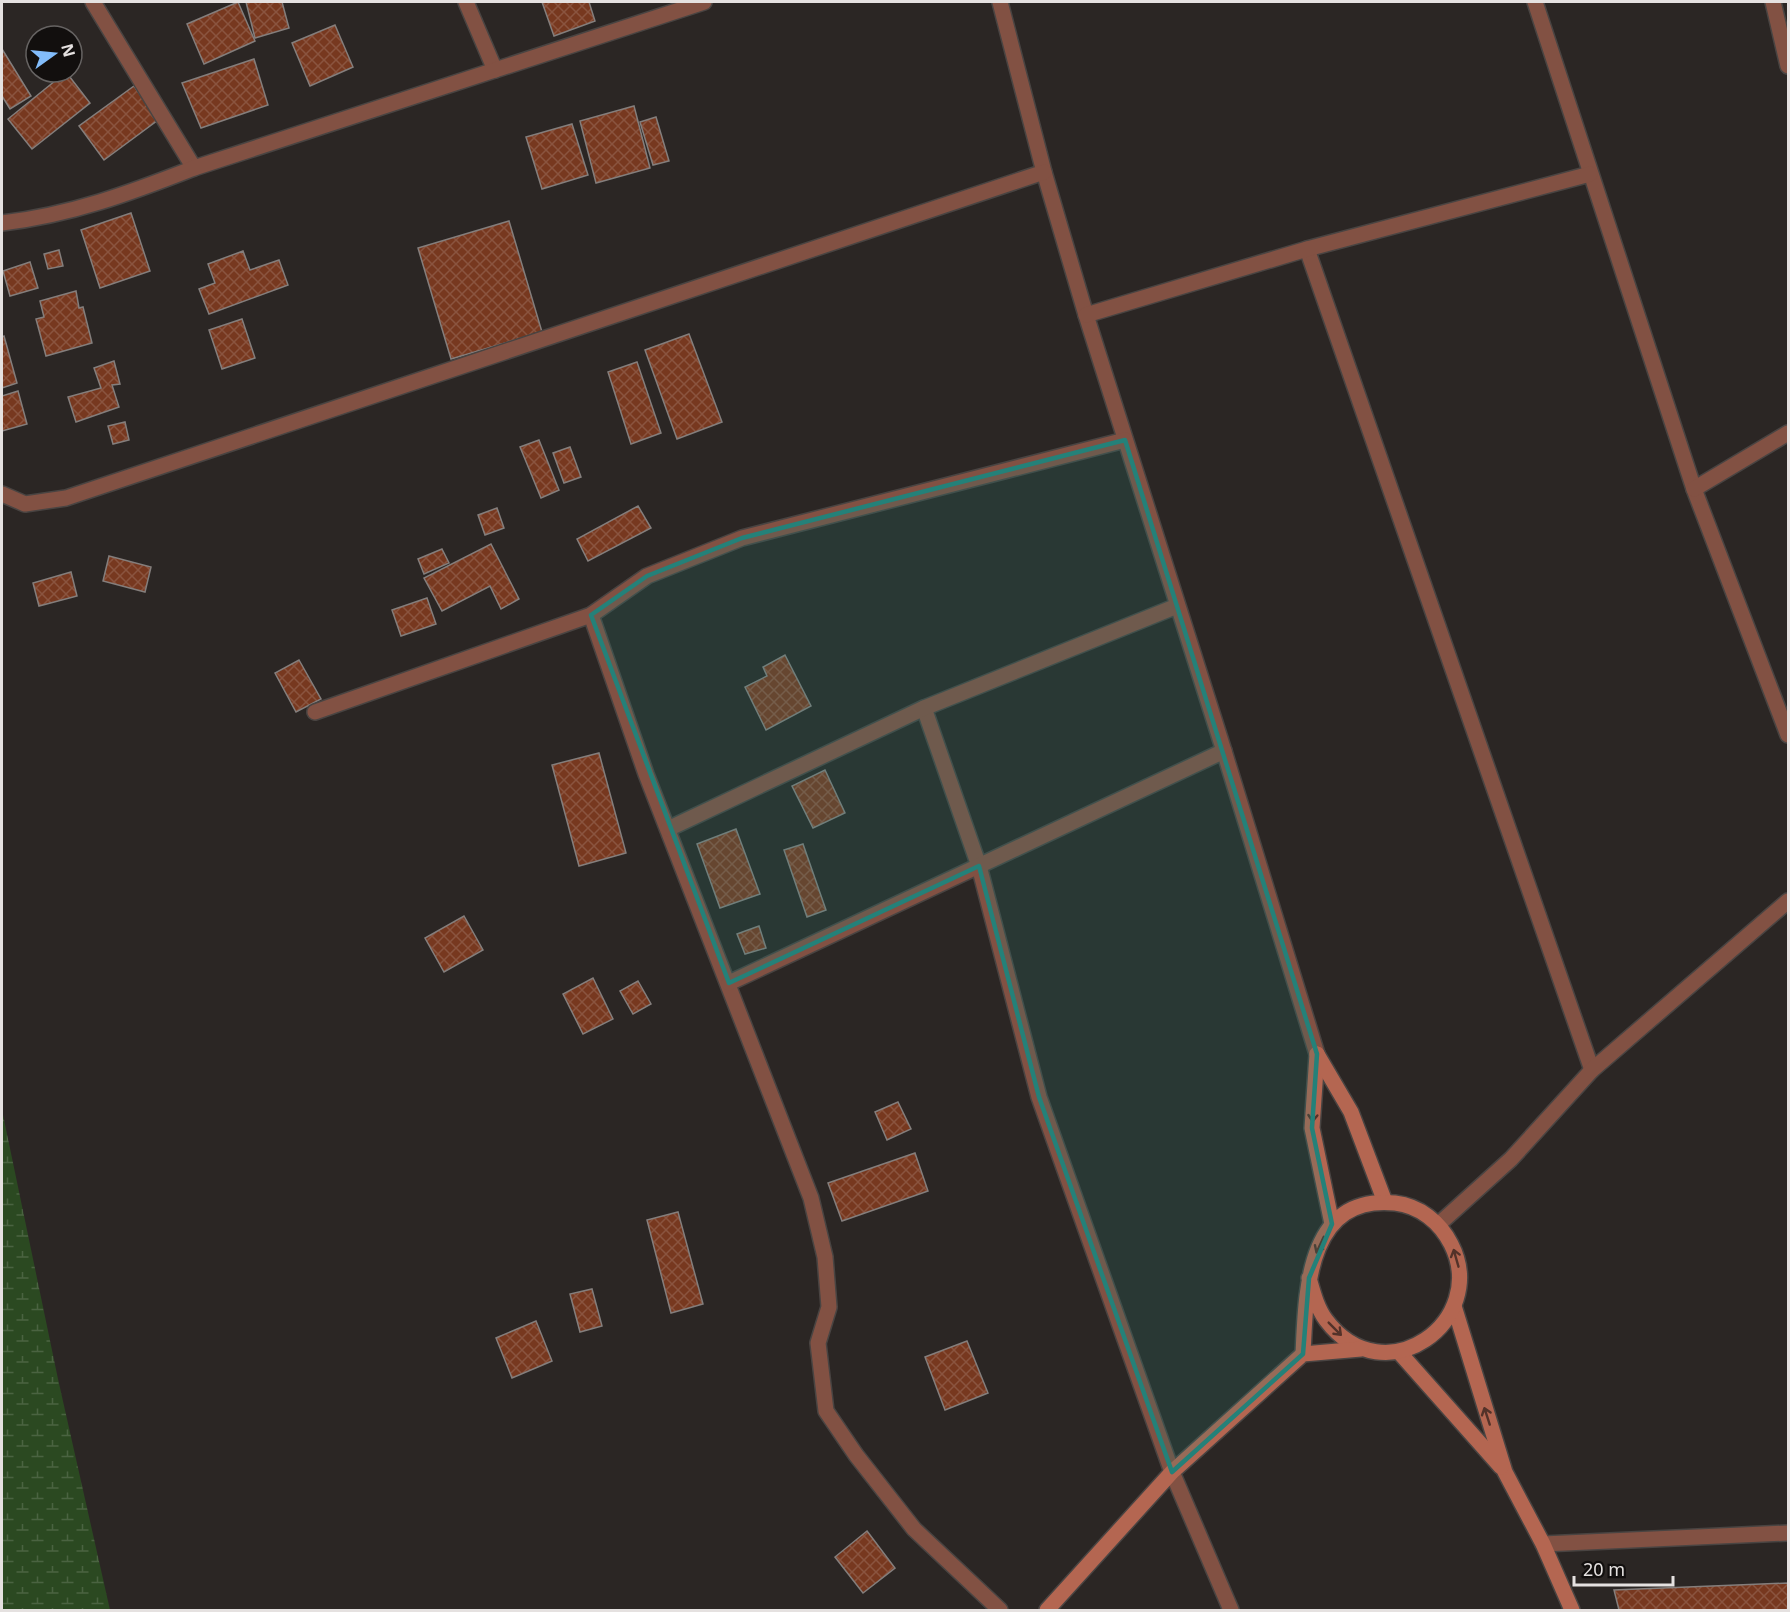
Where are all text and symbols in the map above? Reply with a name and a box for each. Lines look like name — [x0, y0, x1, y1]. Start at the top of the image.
north arrow — [24, 24, 84, 84]
text: N — [56, 41, 81, 59]
one-way arrow — [1308, 1102, 1319, 1122]
one-way arrow — [1313, 1236, 1325, 1254]
one-way arrow — [1450, 1249, 1461, 1268]
one-way arrow — [1327, 1322, 1342, 1336]
one-way arrow — [1481, 1407, 1492, 1426]
scale bar — [1574, 1549, 1673, 1587]
text: 20 m — [1583, 1557, 1625, 1581]

